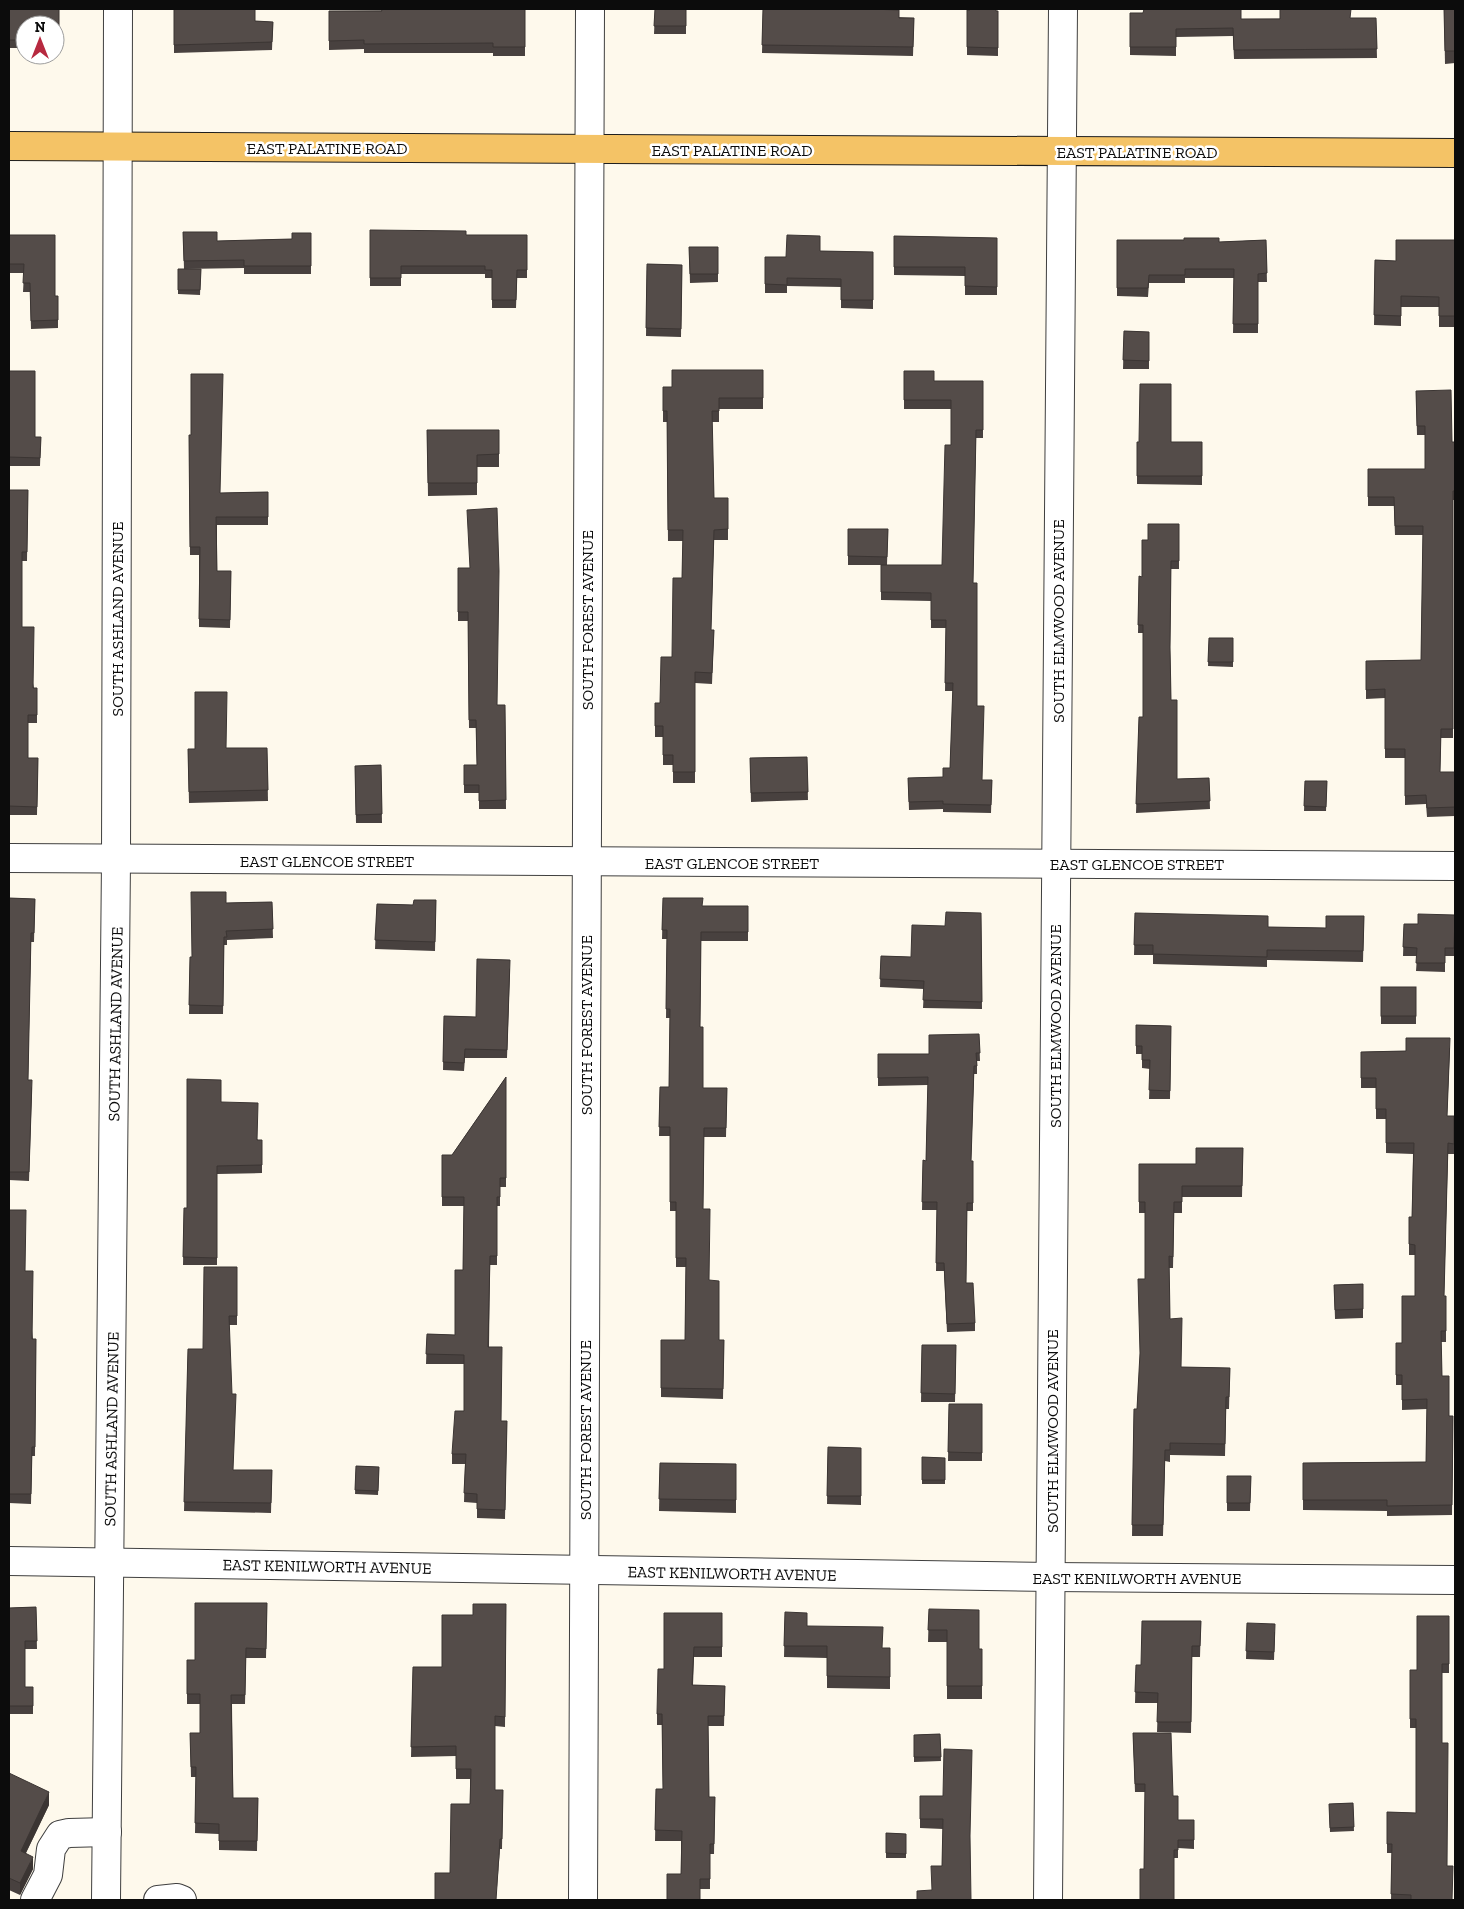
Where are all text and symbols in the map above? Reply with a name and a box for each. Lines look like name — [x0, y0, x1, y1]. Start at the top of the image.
north arrow — [15, 15, 65, 65]
text: N — [35, 19, 46, 36]
street label: EAST PALATINE ROAD — [246, 139, 408, 158]
street label: EAST PALATINE ROAD — [651, 141, 813, 160]
street label: EAST PALATINE ROAD — [1056, 143, 1218, 162]
street label: SOUTH ELMWOOD AVENUE — [1049, 519, 1068, 723]
street label: SOUTH ASHLAND AVENUE — [108, 522, 127, 716]
street label: SOUTH FOREST AVENUE — [578, 530, 597, 710]
street label: EAST GLENCOE STREET — [240, 852, 414, 871]
street label: EAST GLENCOE STREET — [645, 854, 819, 873]
street label: EAST GLENCOE STREET — [1050, 855, 1224, 874]
street label: SOUTH ELMWOOD AVENUE — [1046, 924, 1065, 1128]
street label: SOUTH ASHLAND AVENUE — [104, 926, 127, 1122]
street label: SOUTH FOREST AVENUE — [577, 935, 596, 1115]
street label: SOUTH ELMWOOD AVENUE — [1043, 1329, 1062, 1533]
street label: SOUTH ASHLAND AVENUE — [100, 1331, 123, 1527]
street label: SOUTH FOREST AVENUE — [576, 1340, 595, 1520]
street label: EAST KENILWORTH AVENUE — [222, 1555, 432, 1578]
street label: EAST KENILWORTH AVENUE — [627, 1562, 837, 1585]
street label: EAST KENILWORTH AVENUE — [1033, 1569, 1241, 1588]

